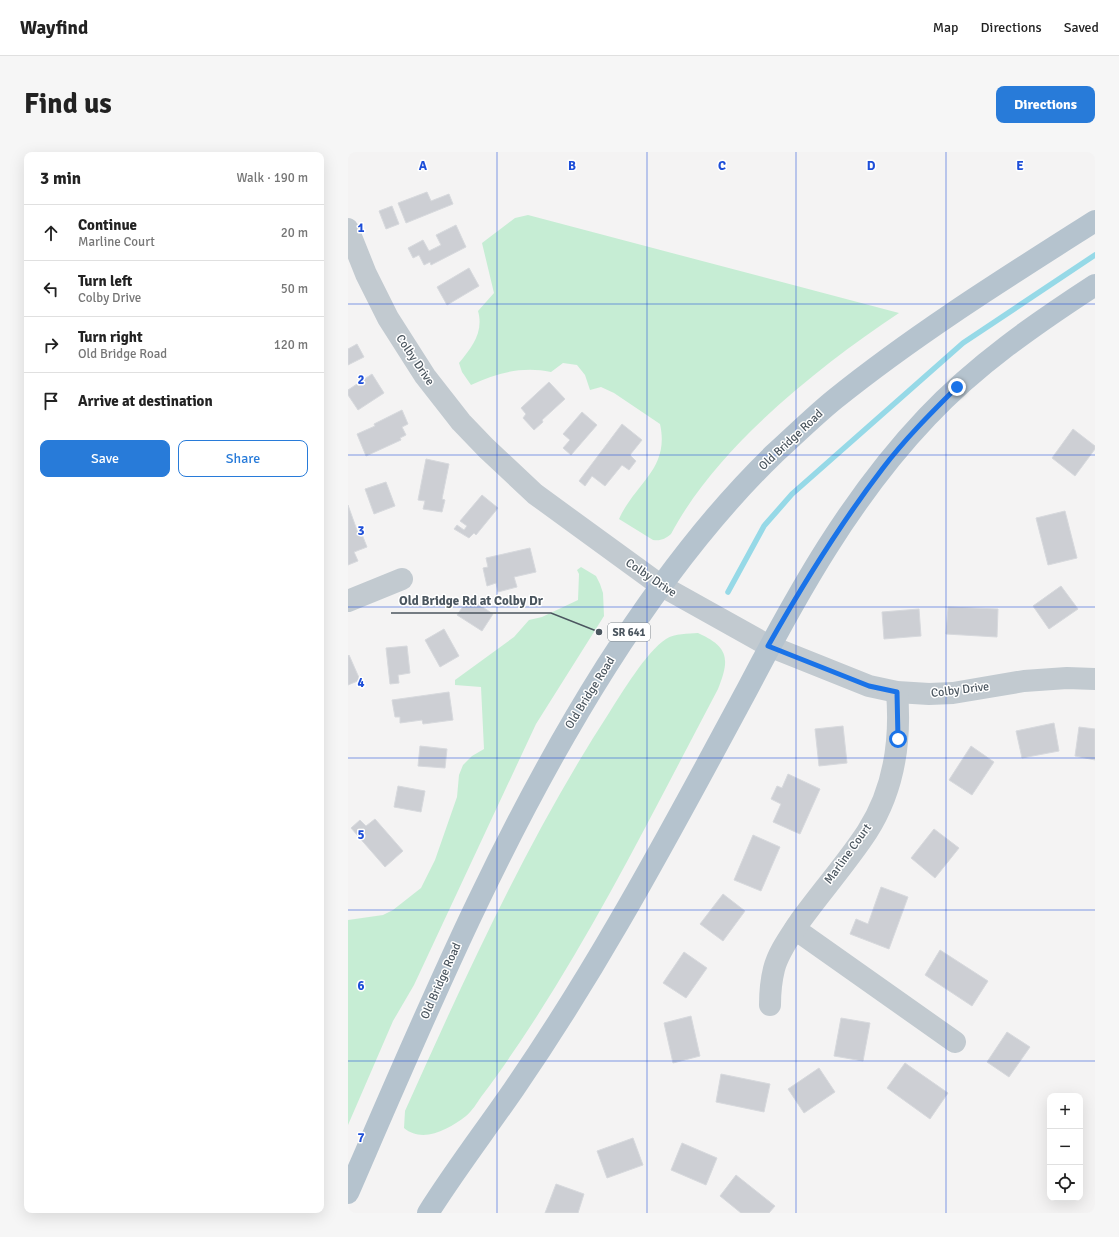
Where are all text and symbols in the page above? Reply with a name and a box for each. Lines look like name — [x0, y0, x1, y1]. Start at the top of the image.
text: Wayfind — [20, 16, 88, 40]
text: Map — [933, 19, 959, 36]
text: Directions — [981, 19, 1042, 36]
text: Saved — [1064, 19, 1099, 36]
button: Directions — [996, 86, 1095, 123]
text: Find us — [24, 87, 112, 121]
text: A — [419, 158, 428, 174]
text: B — [568, 158, 576, 174]
text: C — [718, 158, 726, 174]
text: D — [867, 158, 876, 174]
text: E — [1016, 158, 1024, 174]
text: 3 min — [40, 168, 81, 189]
text: Walk · 190 m — [237, 170, 308, 186]
text: Continue — [78, 216, 137, 234]
text: 1 — [357, 220, 365, 236]
icon: ahead — [40, 222, 62, 244]
text: 20 m — [281, 225, 308, 241]
text: Marline Court — [78, 234, 155, 250]
text: Turn left — [78, 272, 132, 290]
icon: left — [40, 278, 62, 300]
text: 50 m — [281, 281, 308, 297]
text: Colby Drive — [78, 290, 141, 306]
text: Turn right — [78, 328, 143, 346]
street label: Colby Drive — [392, 332, 438, 388]
icon: right — [40, 334, 62, 356]
text: 120 m — [274, 337, 308, 353]
text: Old Bridge Road — [78, 346, 167, 362]
text: 2 — [357, 372, 365, 388]
route end — [948, 378, 966, 396]
icon: arrive — [40, 390, 62, 412]
text: Arrive at destination — [78, 392, 213, 410]
street label: Old Bridge Road — [756, 406, 826, 474]
button: Save — [40, 440, 170, 477]
button: Share — [178, 440, 308, 477]
text: 3 — [357, 523, 365, 539]
street label: Colby Drive — [623, 555, 679, 601]
callout: Old Bridge Rd at Colby Dr — [391, 588, 551, 613]
text: Old Bridge Rd at Colby Dr — [399, 593, 544, 609]
road number: SR 641 — [608, 623, 650, 641]
street label: Old Bridge Road — [562, 654, 618, 732]
text: 4 — [357, 675, 365, 691]
street label: Colby Drive — [930, 679, 990, 701]
route start — [889, 730, 907, 748]
street label: Marline Court — [821, 821, 875, 887]
text: 5 — [357, 827, 365, 843]
street label: Old Bridge Road — [417, 940, 465, 1022]
text: 6 — [357, 978, 365, 994]
map controls — [1047, 1093, 1083, 1201]
button: + — [1047, 1093, 1083, 1129]
button: − — [1047, 1129, 1083, 1165]
text: 7 — [357, 1130, 365, 1146]
button: locate — [1047, 1165, 1083, 1201]

